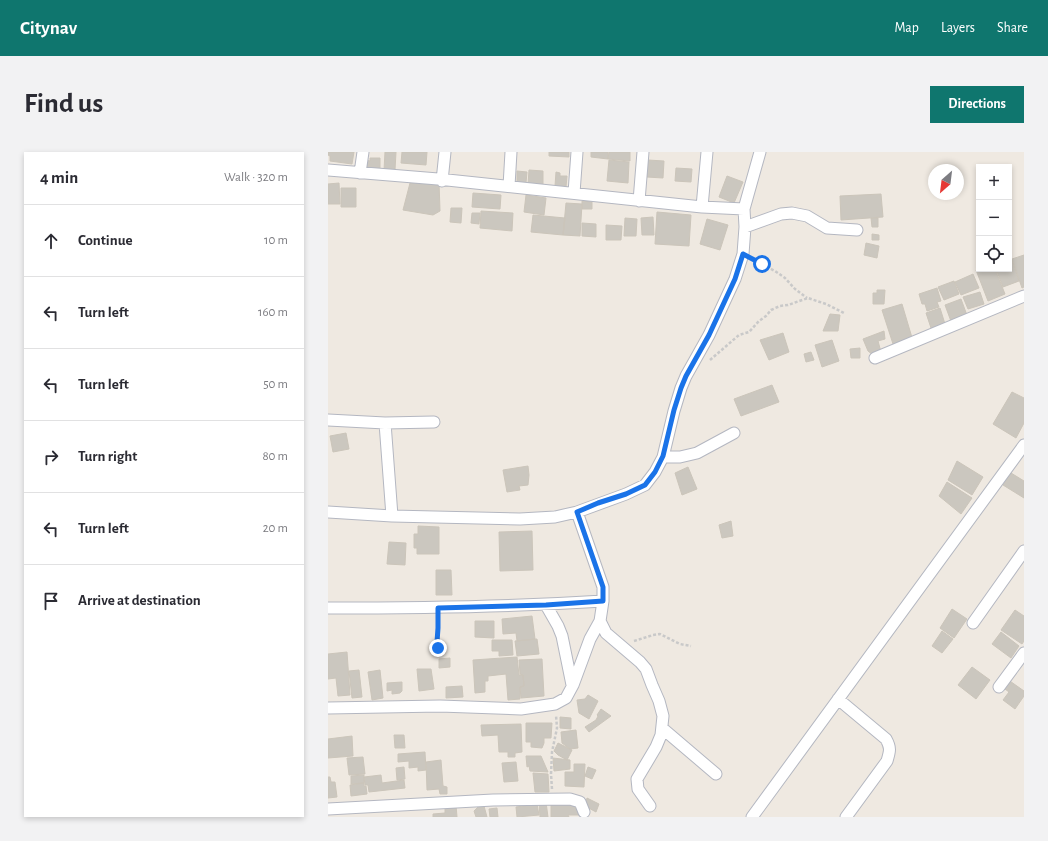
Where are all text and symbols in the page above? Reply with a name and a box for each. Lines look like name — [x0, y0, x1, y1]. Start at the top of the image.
text: Citynav — [20, 19, 77, 38]
text: Map — [894, 21, 919, 35]
text: Layers — [941, 21, 975, 35]
text: Share — [997, 21, 1028, 35]
button: Directions — [930, 86, 1024, 123]
text: Find us — [24, 90, 103, 118]
north arrow — [928, 164, 964, 200]
map controls — [976, 164, 1012, 272]
button: + — [976, 164, 1012, 200]
text: 4 min — [40, 169, 78, 186]
text: Walk · 320 m — [224, 171, 288, 184]
button: − — [976, 200, 1012, 236]
icon: ahead — [40, 230, 62, 252]
text: Continue — [78, 233, 133, 248]
text: 10 m — [264, 234, 288, 247]
button: locate — [976, 236, 1012, 272]
route start — [753, 255, 771, 273]
icon: left — [40, 302, 62, 324]
text: Turn left — [78, 305, 129, 320]
text: 160 m — [258, 306, 288, 319]
icon: left — [40, 374, 62, 396]
text: Turn left — [78, 377, 129, 392]
text: 50 m — [263, 378, 288, 391]
icon: right — [40, 446, 62, 468]
text: Turn right — [78, 449, 137, 464]
text: 80 m — [262, 450, 288, 463]
icon: left — [40, 518, 62, 540]
text: Turn left — [78, 521, 129, 536]
text: 20 m — [263, 522, 288, 535]
icon: arrive — [40, 590, 62, 612]
text: Arrive at destination — [78, 593, 201, 608]
route end — [429, 639, 447, 657]

